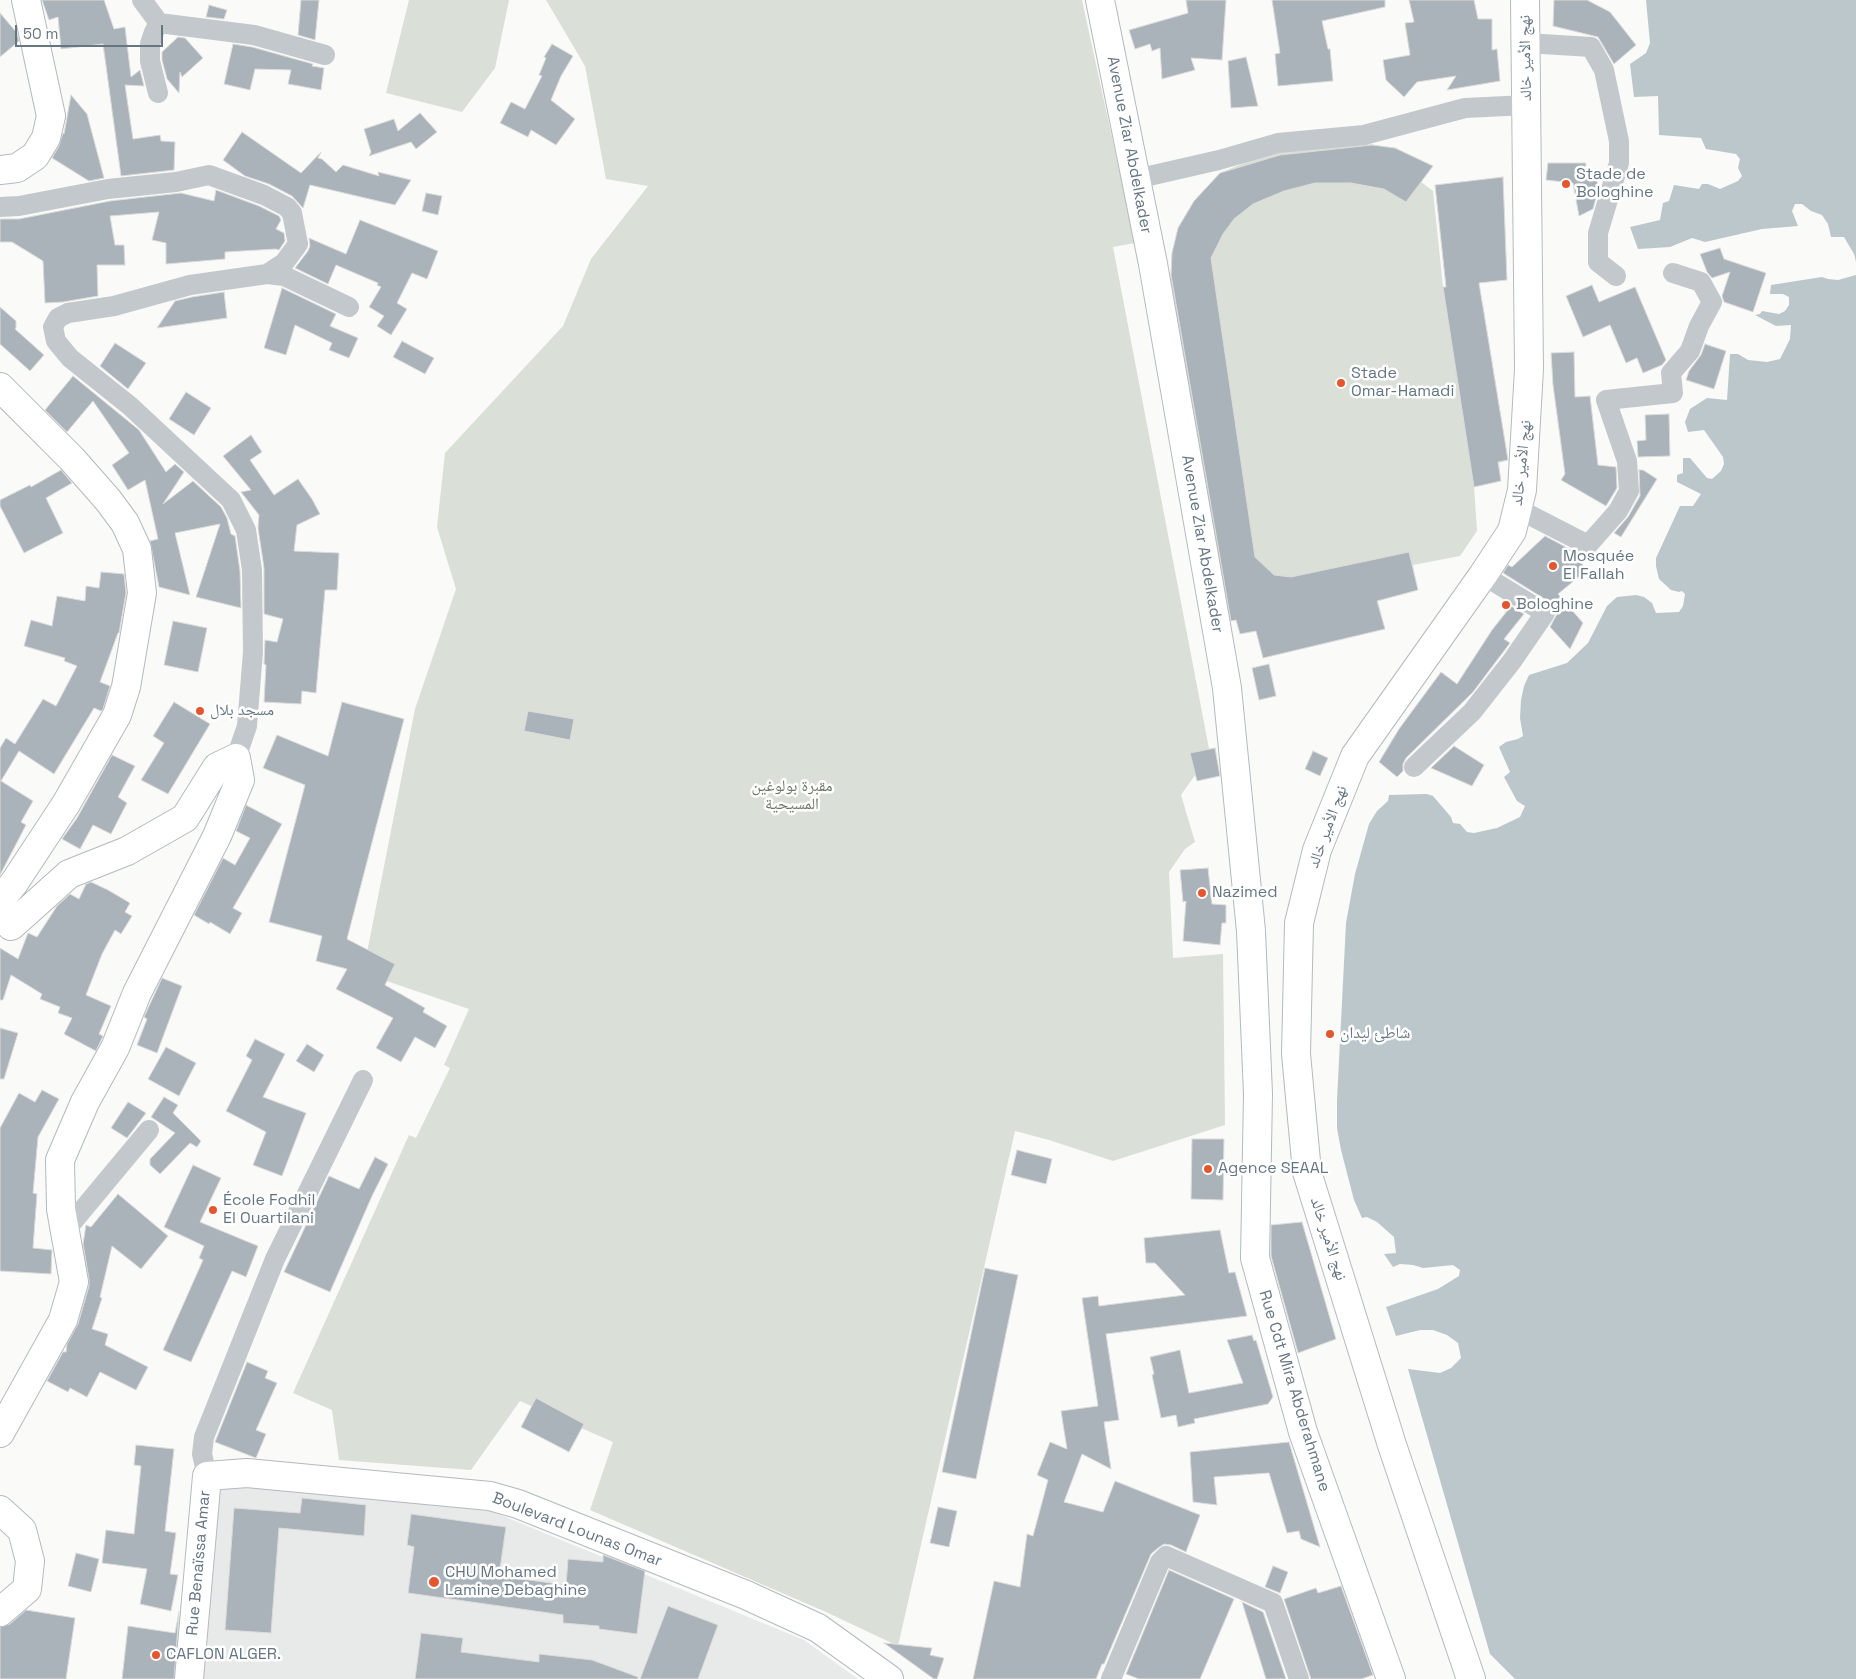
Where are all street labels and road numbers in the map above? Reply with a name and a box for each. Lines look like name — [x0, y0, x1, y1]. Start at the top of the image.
street label: نهج الأمير خالد — [1516, 15, 1536, 101]
street label: Avenue Ziar Abdelkader — [1102, 55, 1156, 235]
street label: نهج الأمير خالد — [1508, 419, 1536, 507]
street label: Avenue Ziar Abdelkader — [1177, 453, 1227, 635]
street label: نهج الأمير خالد — [1304, 783, 1352, 871]
street label: نهج الأمير خالد — [1306, 1195, 1350, 1283]
street label: Rue Cdt Mira Abderahmane — [1254, 1288, 1334, 1494]
street label: Boulevard Lounas Omar — [489, 1489, 665, 1571]
street label: Rue Benaïssa Amar — [183, 1490, 215, 1636]

